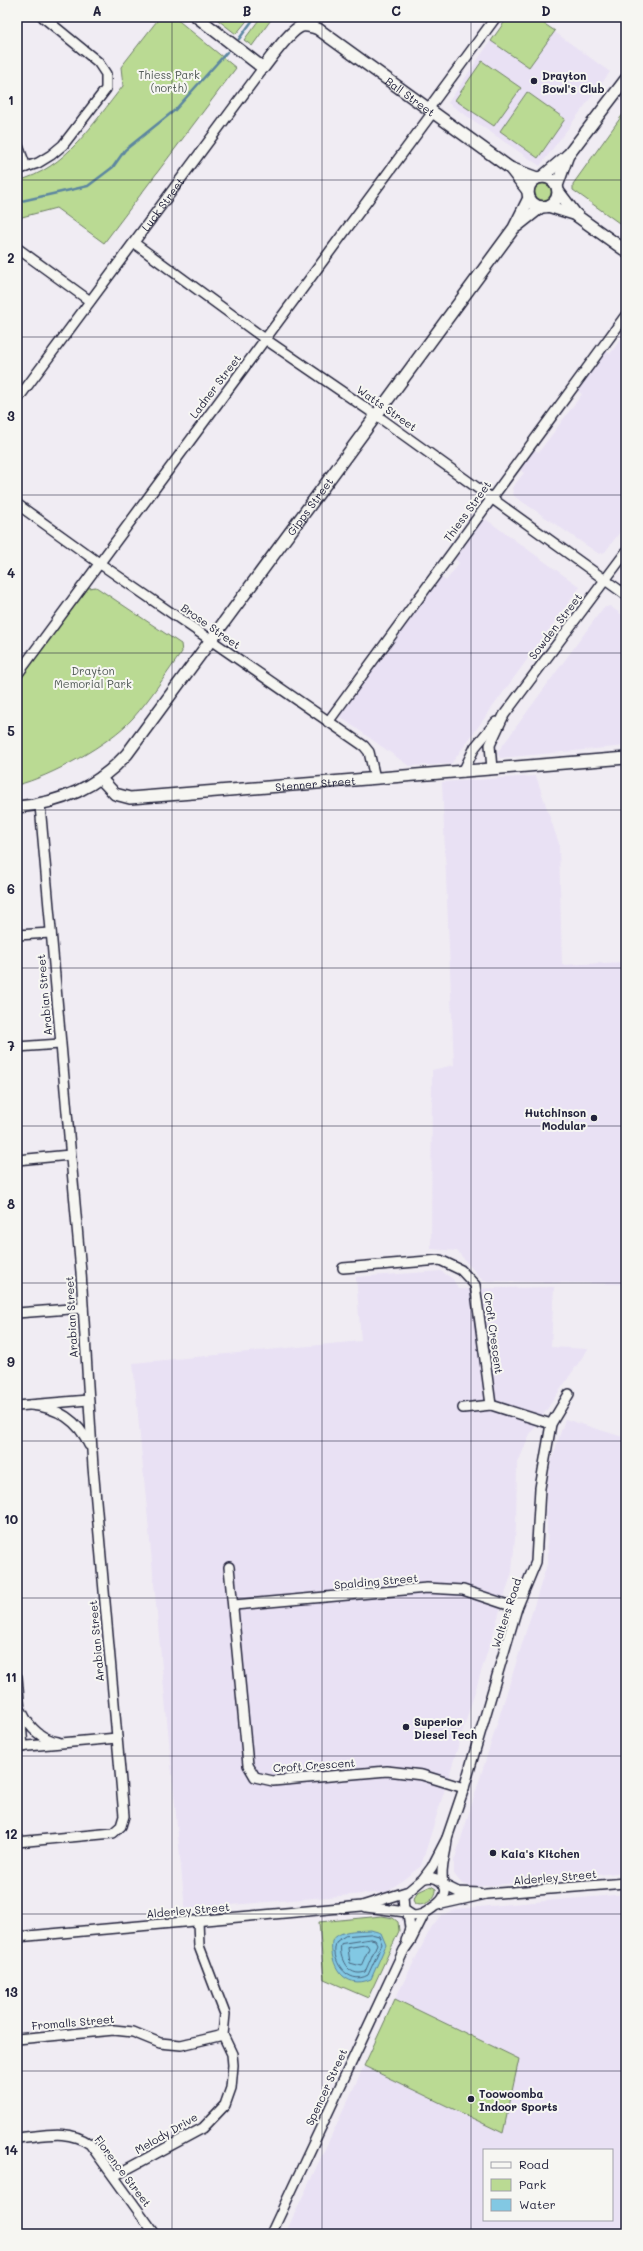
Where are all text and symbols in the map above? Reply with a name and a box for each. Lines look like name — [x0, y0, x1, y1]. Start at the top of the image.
text: A — [92, 2, 102, 19]
text: B — [243, 2, 252, 19]
text: C — [391, 2, 401, 19]
text: D — [541, 2, 551, 19]
park label: Thiess Park (north) — [138, 67, 200, 95]
place label: Drayton Bowl's Club — [542, 68, 604, 96]
street label: Ball Street — [383, 73, 439, 119]
marker: Drayton Bowl's Club — [529, 76, 539, 86]
text: 1 — [8, 91, 14, 108]
street label: Luck Street — [138, 174, 187, 234]
text: 2 — [7, 249, 15, 266]
street label: Ladner Street — [186, 351, 244, 421]
street label: Watts Street — [354, 382, 420, 434]
text: 3 — [7, 407, 15, 424]
street label: Gipps Street — [283, 474, 336, 538]
street label: Thiess Street — [440, 477, 494, 544]
text: 4 — [7, 564, 15, 581]
street label: Sowden Street — [525, 590, 585, 662]
street label: Brose Street — [178, 600, 244, 652]
park label: Drayton Memorial Park — [54, 663, 132, 691]
text: 5 — [7, 722, 15, 739]
street label: Stenner Street — [274, 772, 356, 794]
text: 6 — [7, 880, 15, 897]
street label: Arabian Street — [33, 953, 55, 1036]
text: 7 — [7, 1037, 15, 1054]
place label: Hutchinson Modular — [524, 1105, 586, 1133]
marker: Hutchinson Modular — [589, 1113, 599, 1123]
text: 8 — [7, 1195, 15, 1212]
street label: Arabian Street — [61, 1276, 81, 1358]
street label: Croft Crescent — [481, 1291, 507, 1375]
text: 9 — [7, 1353, 15, 1370]
text: 10 — [4, 1510, 18, 1527]
street label: Spalding Street — [334, 1570, 419, 1592]
street label: Walters Road — [488, 1576, 524, 1650]
street label: Arabian Street — [85, 1599, 107, 1682]
text: 11 — [5, 1668, 17, 1685]
place label: Superior Diesel Tech — [414, 1714, 477, 1742]
marker: Superior Diesel Tech — [401, 1722, 411, 1732]
street label: Croft Crescent — [272, 1755, 356, 1775]
text: 12 — [4, 1825, 18, 1842]
place label: Kaia's Kitchen — [501, 1846, 580, 1861]
marker: Kaia's Kitchen — [488, 1848, 498, 1858]
street label: Alderley Street — [513, 1866, 597, 1888]
street label: Alderley Street — [146, 1899, 230, 1921]
text: 13 — [4, 1983, 18, 2000]
street label: Fromalls Street — [31, 2011, 115, 2033]
street label: Spencer Street — [302, 2046, 350, 2128]
place label: Toowoomba Indoor Sports — [479, 2086, 558, 2114]
marker: Toowoomba Indoor Sports — [466, 2094, 476, 2104]
street label: Melody Drive — [132, 2109, 200, 2157]
street label: Florence Street — [91, 2132, 155, 2210]
text: 14 — [4, 2141, 18, 2158]
legend — [483, 2149, 613, 2221]
text: Road — [519, 2156, 549, 2172]
text: Park — [519, 2176, 546, 2192]
text: Water — [519, 2196, 556, 2212]

